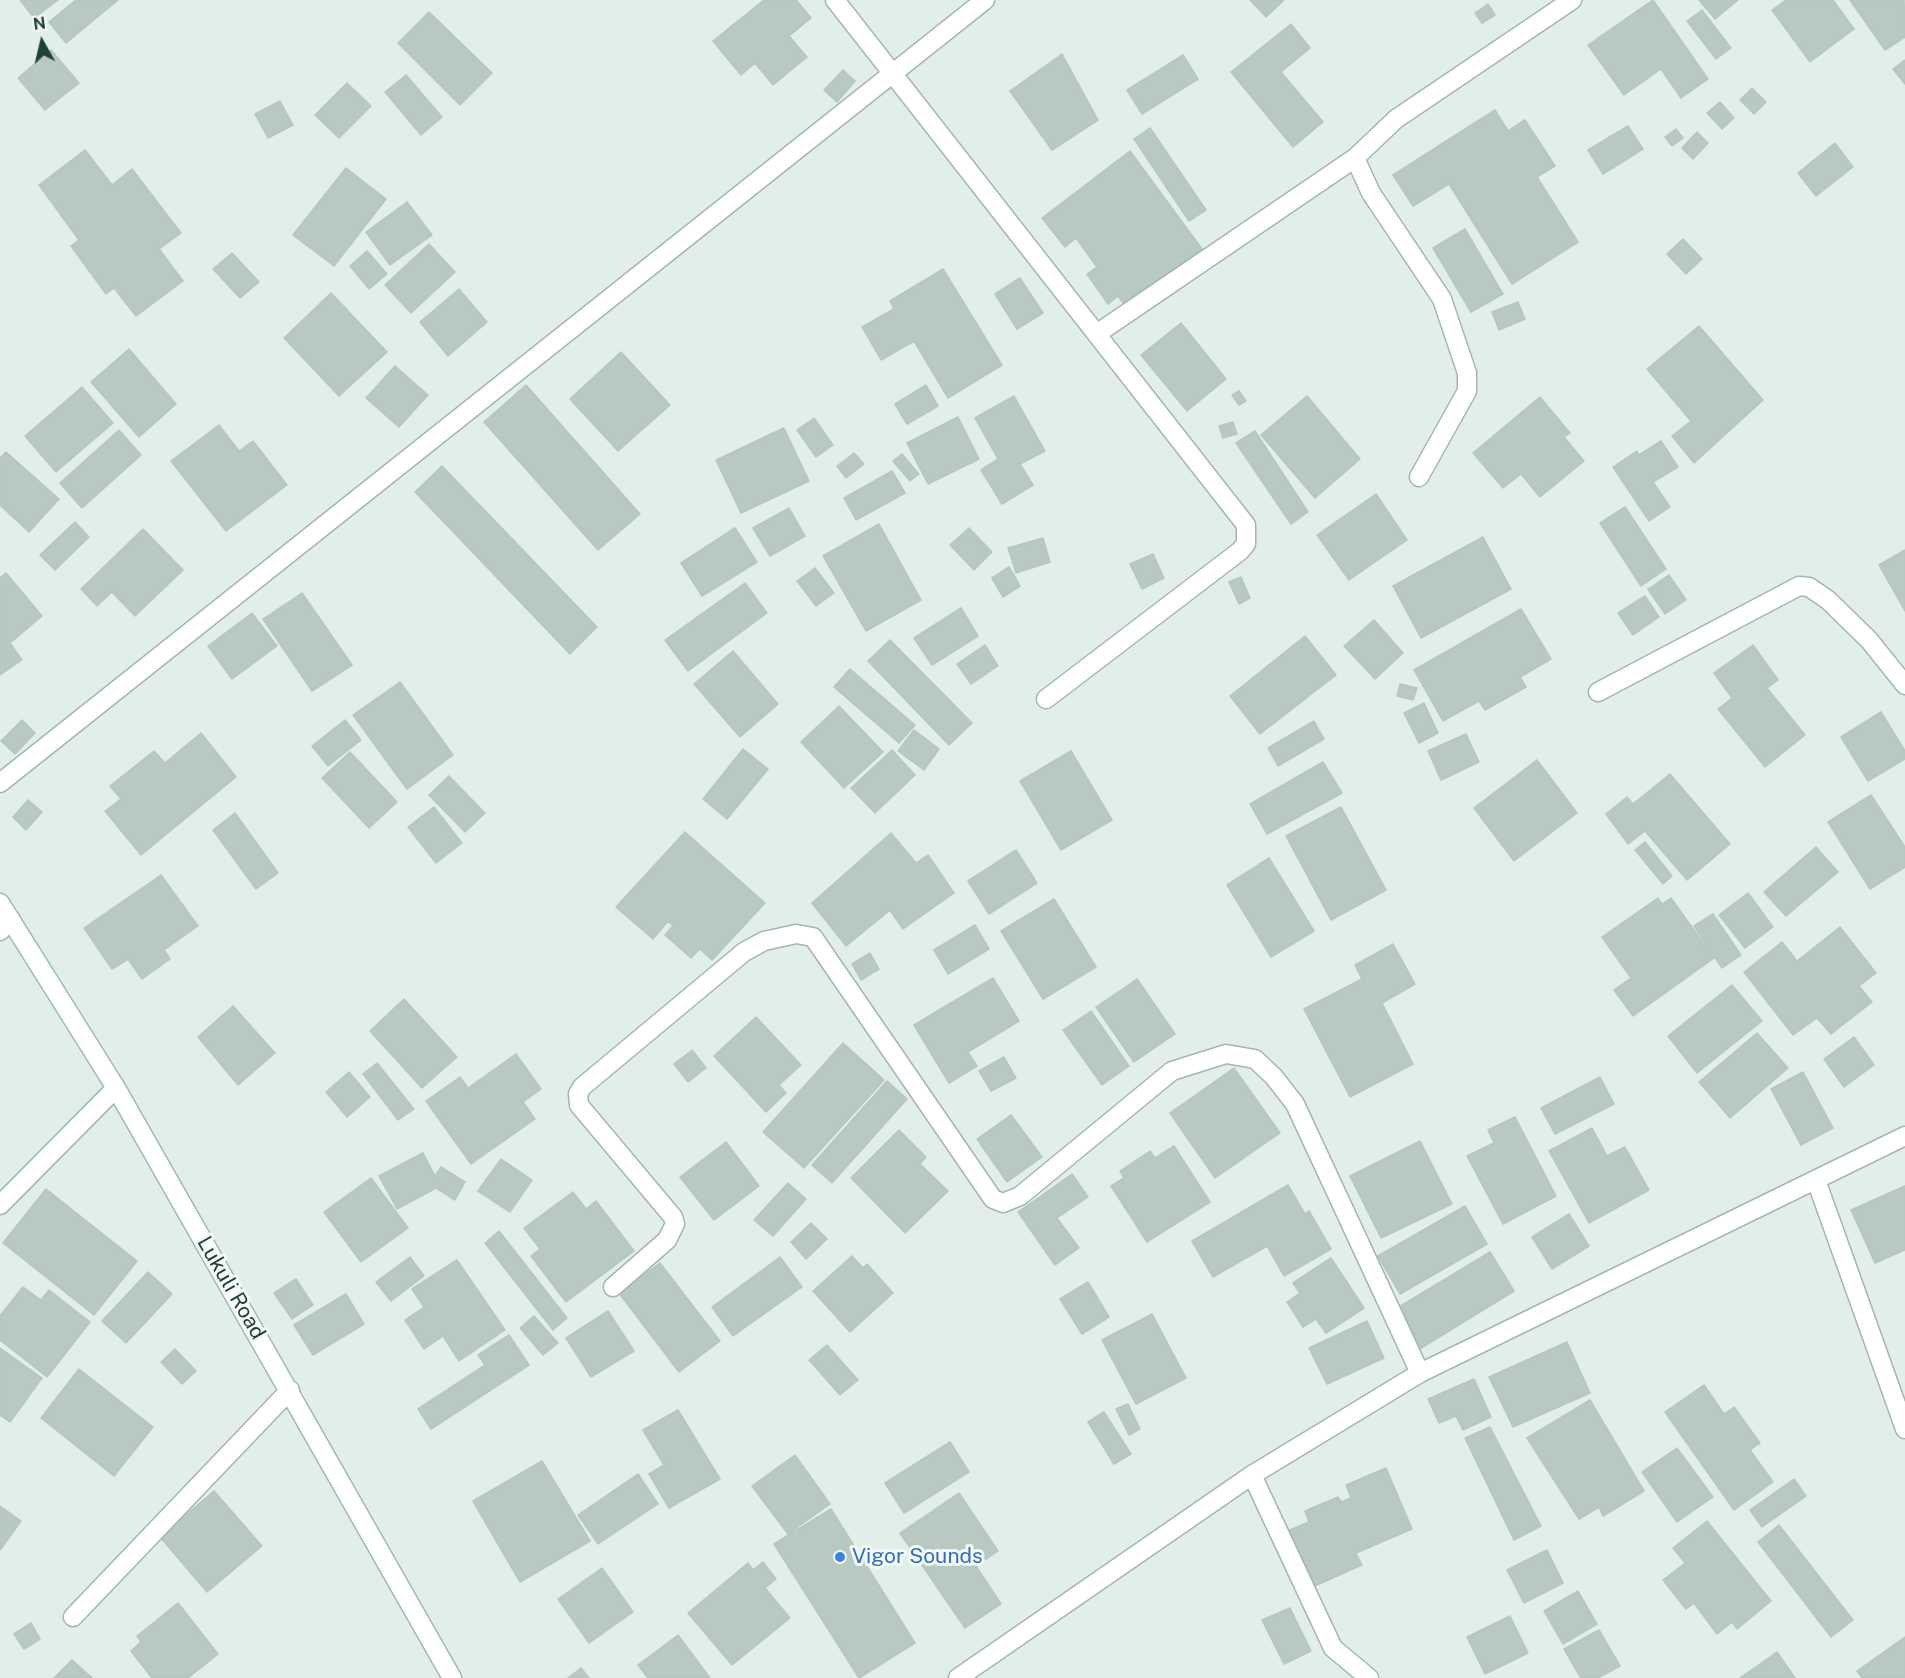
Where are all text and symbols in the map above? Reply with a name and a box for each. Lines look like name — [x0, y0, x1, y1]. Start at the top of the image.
north arrow — [12, 12, 72, 72]
text: N — [32, 13, 47, 34]
street label: Lukuli Road — [191, 1232, 271, 1344]
place label: Vigor Sounds — [852, 1544, 983, 1570]
marker: Vigor Sounds — [833, 1550, 847, 1564]

